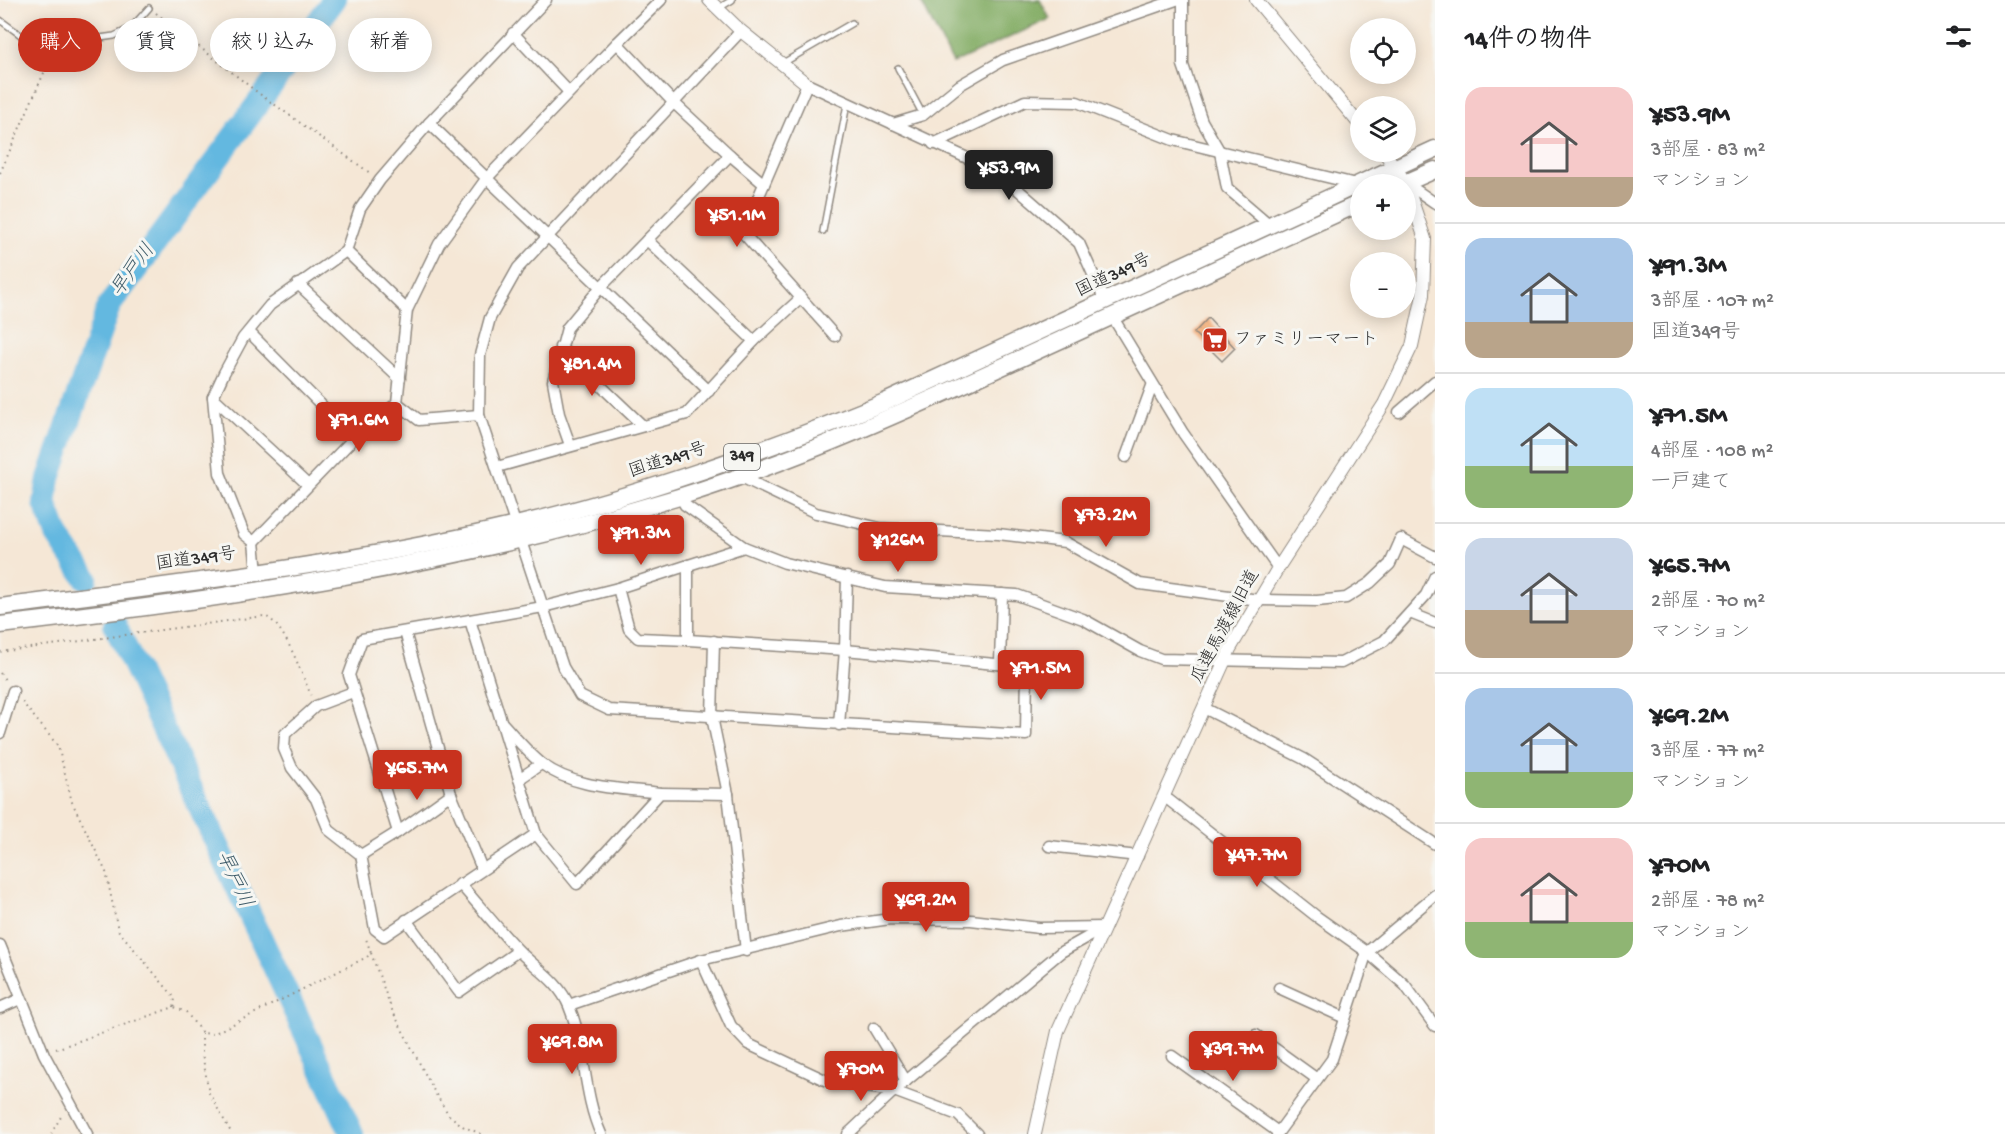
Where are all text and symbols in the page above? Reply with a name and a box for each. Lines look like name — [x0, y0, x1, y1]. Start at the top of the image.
chip: 購入 — [18, 18, 102, 72]
chip: 賃貸 — [114, 18, 198, 72]
chip: 絞り込み — [210, 18, 336, 72]
chip: 新着 — [348, 18, 432, 72]
map controls — [1350, 18, 1416, 318]
button: locate — [1350, 18, 1416, 84]
icon: filters — [1942, 20, 1975, 53]
text: 14件の物件 — [1465, 26, 1592, 57]
button: layers — [1350, 96, 1416, 162]
text: ¥53.9M — [1651, 101, 1729, 132]
icon: home — [1513, 111, 1585, 183]
text: 3部屋 · 83 m² — [1651, 140, 1765, 163]
pin: ¥53.9M — [960, 150, 1058, 201]
text: ¥53.9M — [979, 158, 1039, 181]
text: マンション — [1651, 171, 1750, 194]
button: + — [1350, 174, 1416, 240]
pin: ¥51.1M — [688, 197, 786, 248]
text: ¥51.1M — [709, 205, 765, 228]
water label: 早戸川 — [106, 239, 161, 302]
street label: 国道349号 — [1072, 248, 1155, 303]
button: − — [1350, 252, 1416, 318]
text: ¥91.3M — [1651, 252, 1726, 283]
icon: home — [1513, 262, 1585, 334]
text: 3部屋 · 107 m² — [1651, 291, 1774, 314]
text: 国道349号 — [1651, 322, 1741, 345]
supermarket icon: ファミリーマート — [1200, 325, 1230, 355]
place label: ファミリーマート — [1234, 330, 1378, 351]
pin: ¥81.4M — [543, 346, 641, 397]
text: ¥81.4M — [563, 354, 621, 377]
pin: ¥71.6M — [310, 402, 408, 453]
text: ¥71.5M — [1651, 402, 1727, 433]
text: ¥71.6M — [330, 410, 388, 433]
icon: home — [1513, 412, 1585, 484]
street label: 国道349号 — [626, 438, 710, 483]
text: 4部屋 · 108 m² — [1651, 441, 1773, 464]
road number: 349 — [724, 444, 760, 470]
text: 一戸建て — [1651, 472, 1731, 495]
pin: ¥73.2M — [1057, 497, 1155, 548]
text: ¥73.2M — [1076, 505, 1136, 528]
pin: ¥91.3M — [592, 515, 690, 566]
pin: ¥126M — [856, 522, 940, 573]
text: ¥91.3M — [612, 523, 670, 546]
text: ¥126M — [872, 530, 924, 553]
street label: 国道349号 — [154, 543, 238, 576]
text: ¥65.7M — [1651, 552, 1730, 583]
icon: home — [1513, 562, 1585, 634]
street label: 瓜連馬渡線旧道 — [1186, 566, 1265, 688]
text: 2部屋 · 70 m² — [1651, 591, 1765, 614]
text: マンション — [1651, 622, 1750, 645]
pin: ¥71.5M — [992, 650, 1090, 701]
text: ¥71.5M — [1012, 658, 1070, 681]
text: ¥69.2M — [1651, 702, 1728, 733]
icon: home — [1513, 712, 1585, 784]
text: 3部屋 · 77 m² — [1651, 741, 1765, 764]
pin: ¥65.7M — [368, 750, 466, 801]
text: ¥65.7M — [387, 758, 447, 781]
text: マンション — [1651, 772, 1750, 795]
pin: ¥47.7M — [1208, 837, 1306, 888]
text: ¥47.7M — [1227, 845, 1287, 868]
water label: 早戸川 — [210, 848, 257, 912]
text: ¥70M — [1651, 852, 1709, 883]
icon: home — [1513, 862, 1585, 934]
pin: ¥69.2M — [877, 882, 975, 933]
text: ¥69.2M — [896, 890, 956, 913]
text: 2部屋 · 78 m² — [1651, 891, 1765, 914]
text: マンション — [1651, 922, 1750, 945]
pin: ¥69.8M — [523, 1024, 621, 1075]
pin: ¥39.7M — [1184, 1031, 1282, 1082]
text: ¥69.8M — [542, 1032, 602, 1055]
text: ¥39.7M — [1203, 1039, 1263, 1062]
pin: ¥70M — [825, 1051, 897, 1102]
text: ¥70M — [839, 1059, 883, 1082]

